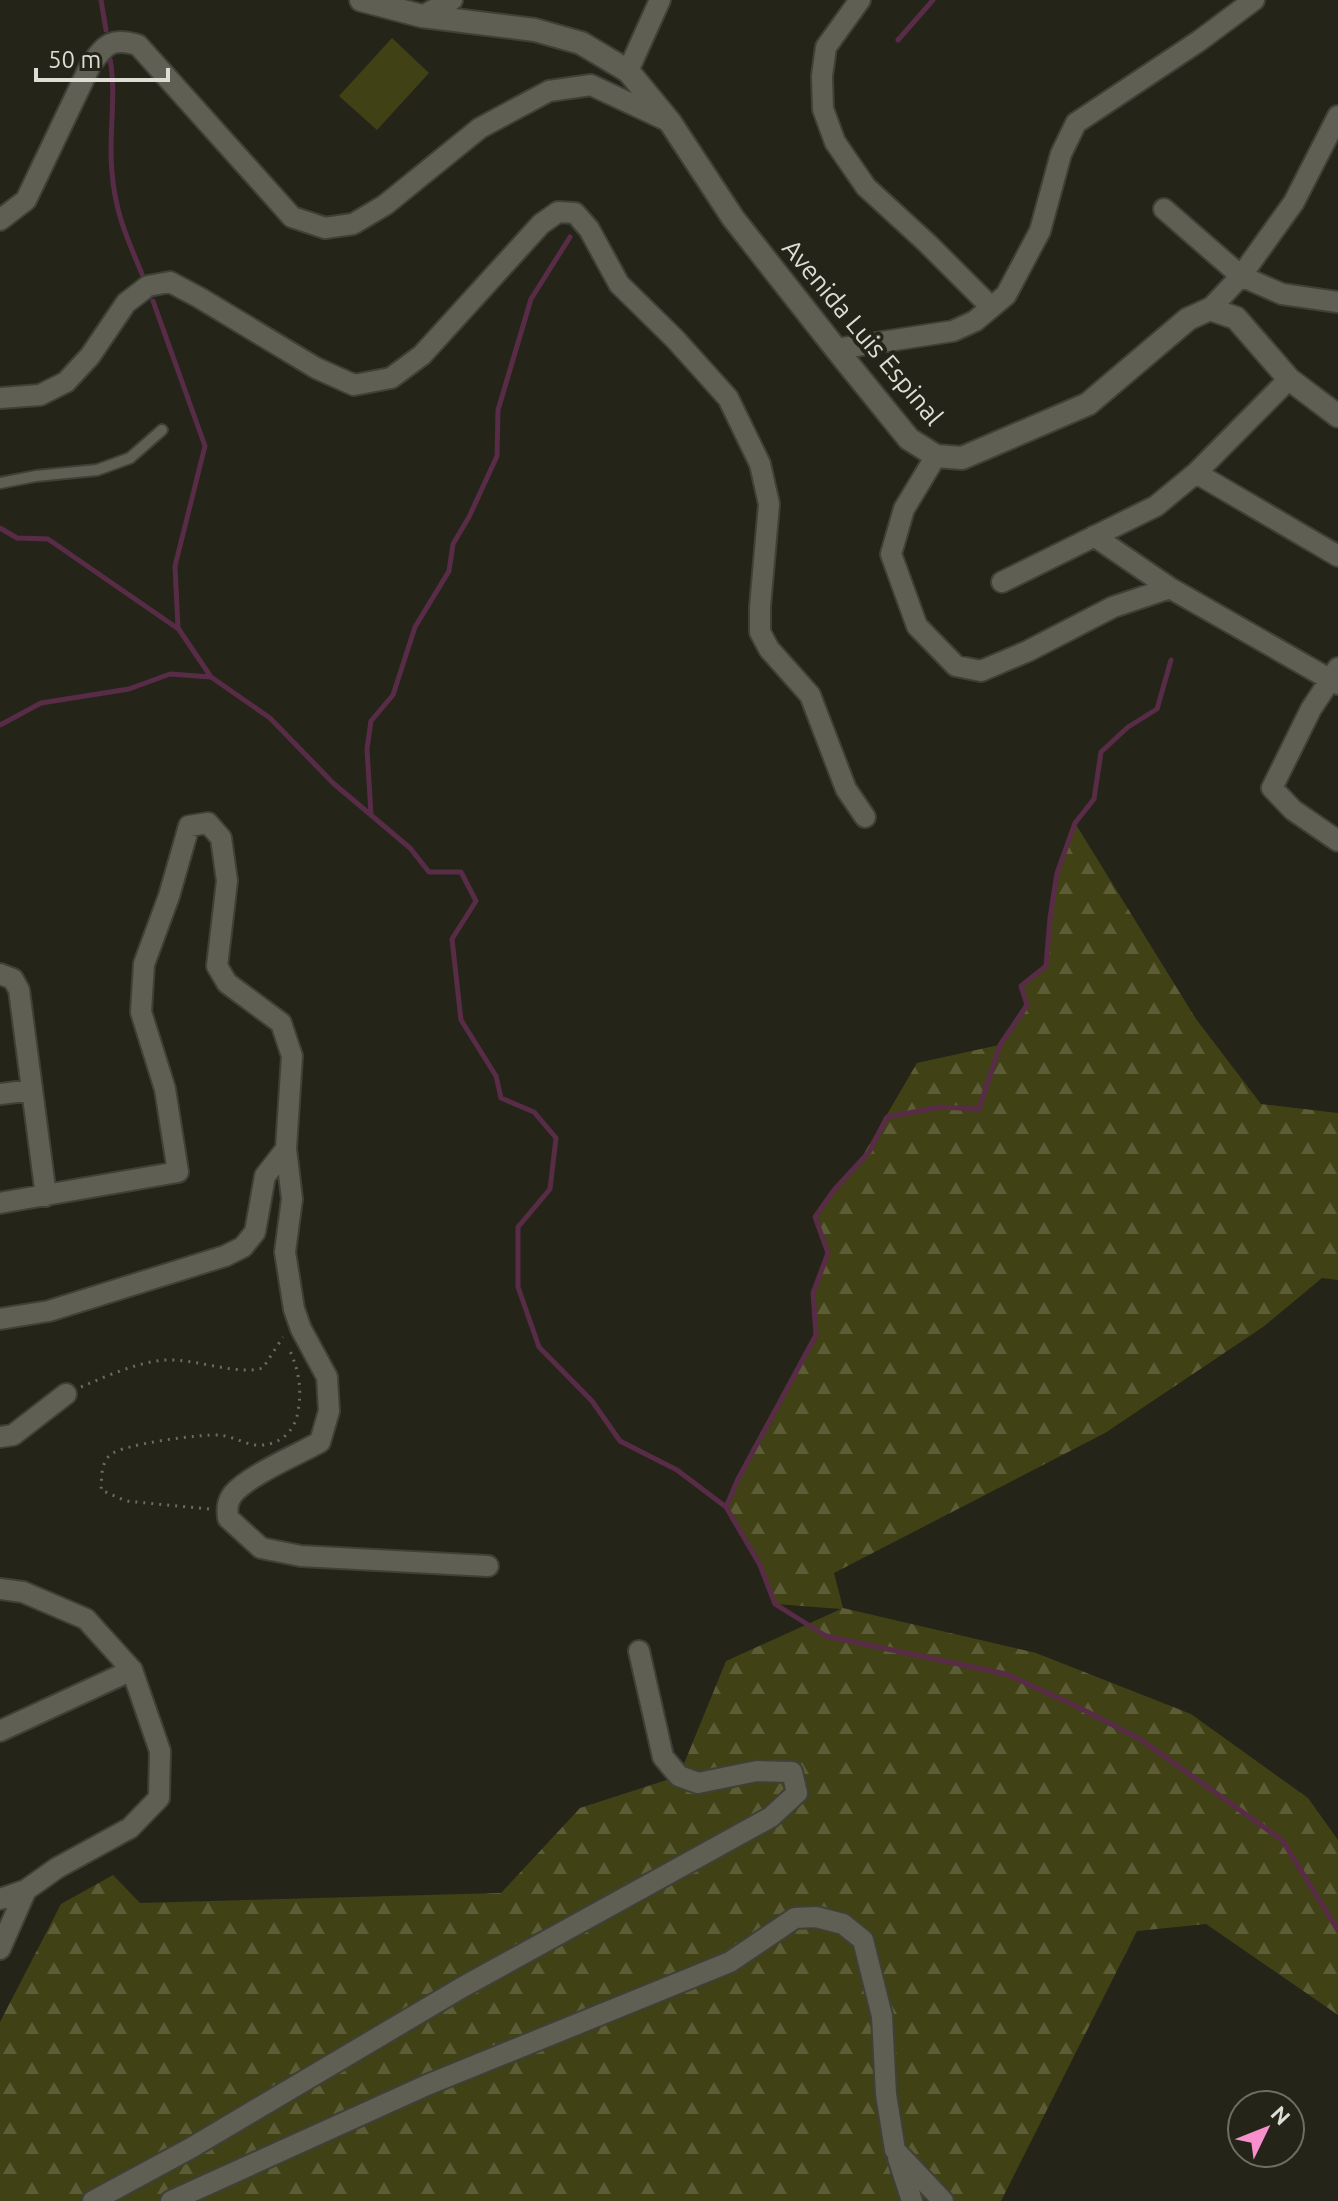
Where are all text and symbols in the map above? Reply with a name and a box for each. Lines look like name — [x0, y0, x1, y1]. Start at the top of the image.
scale bar — [36, 32, 168, 82]
text: 50 m — [48, 46, 101, 73]
street label: Avenida Luis Espinal — [777, 233, 949, 431]
north arrow — [1226, 2089, 1306, 2169]
text: N — [1266, 2100, 1296, 2130]

